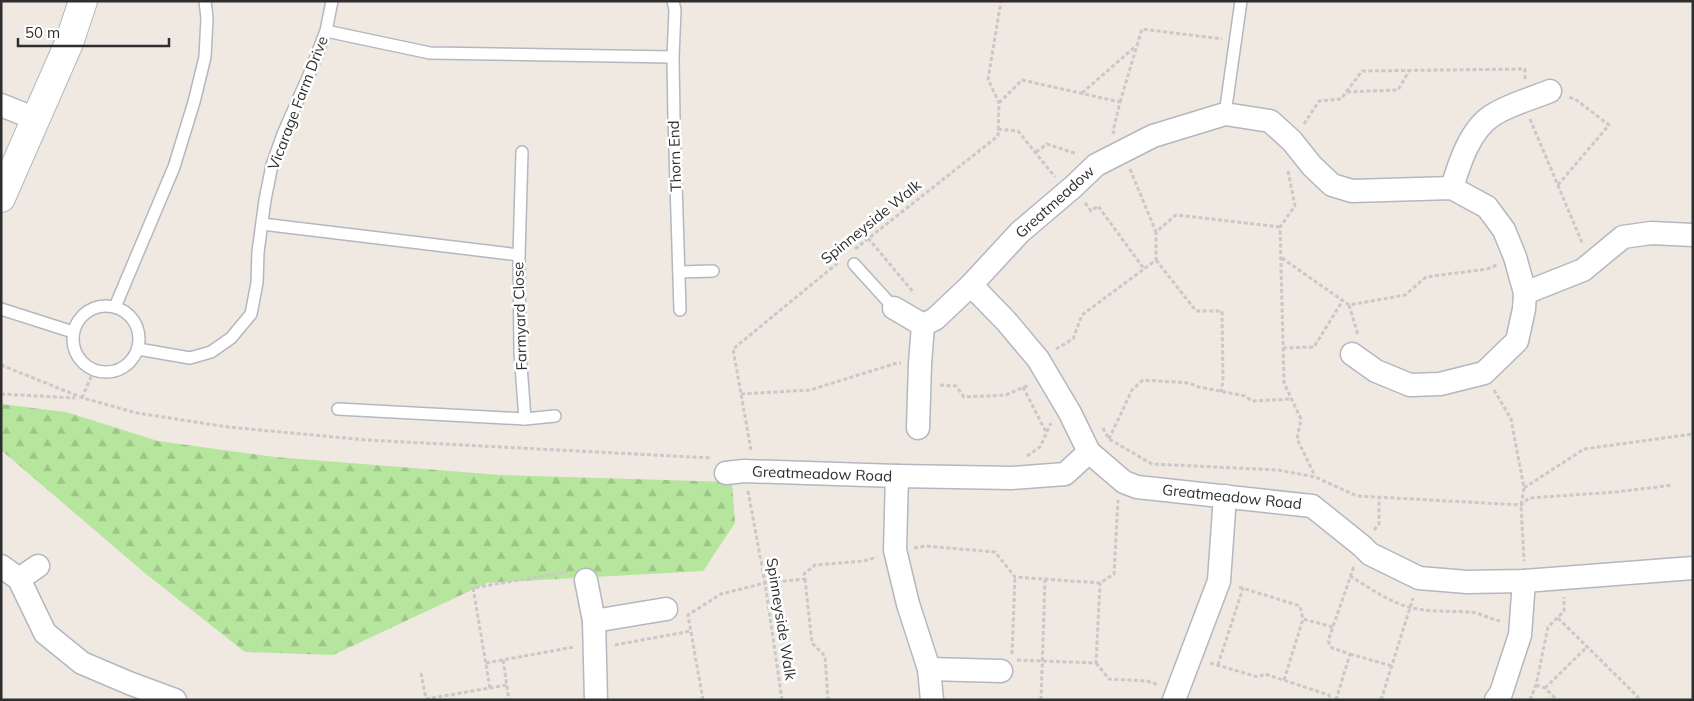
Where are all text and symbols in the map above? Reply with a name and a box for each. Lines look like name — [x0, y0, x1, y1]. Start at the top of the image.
scale bar — [18, 15, 169, 47]
text: 50 m — [25, 23, 60, 42]
street label: Vicarage Farm Drive — [263, 33, 332, 172]
street label: Thorn End — [664, 120, 685, 192]
street label: Greatmeadow — [1011, 161, 1098, 242]
street label: Spinneyside Walk — [817, 175, 925, 268]
street label: Farmyard Close — [508, 261, 531, 371]
street label: Greatmeadow Road — [752, 462, 892, 485]
street label: Greatmeadow Road — [1161, 480, 1303, 513]
street label: Spinneyside Walk — [762, 556, 801, 682]

